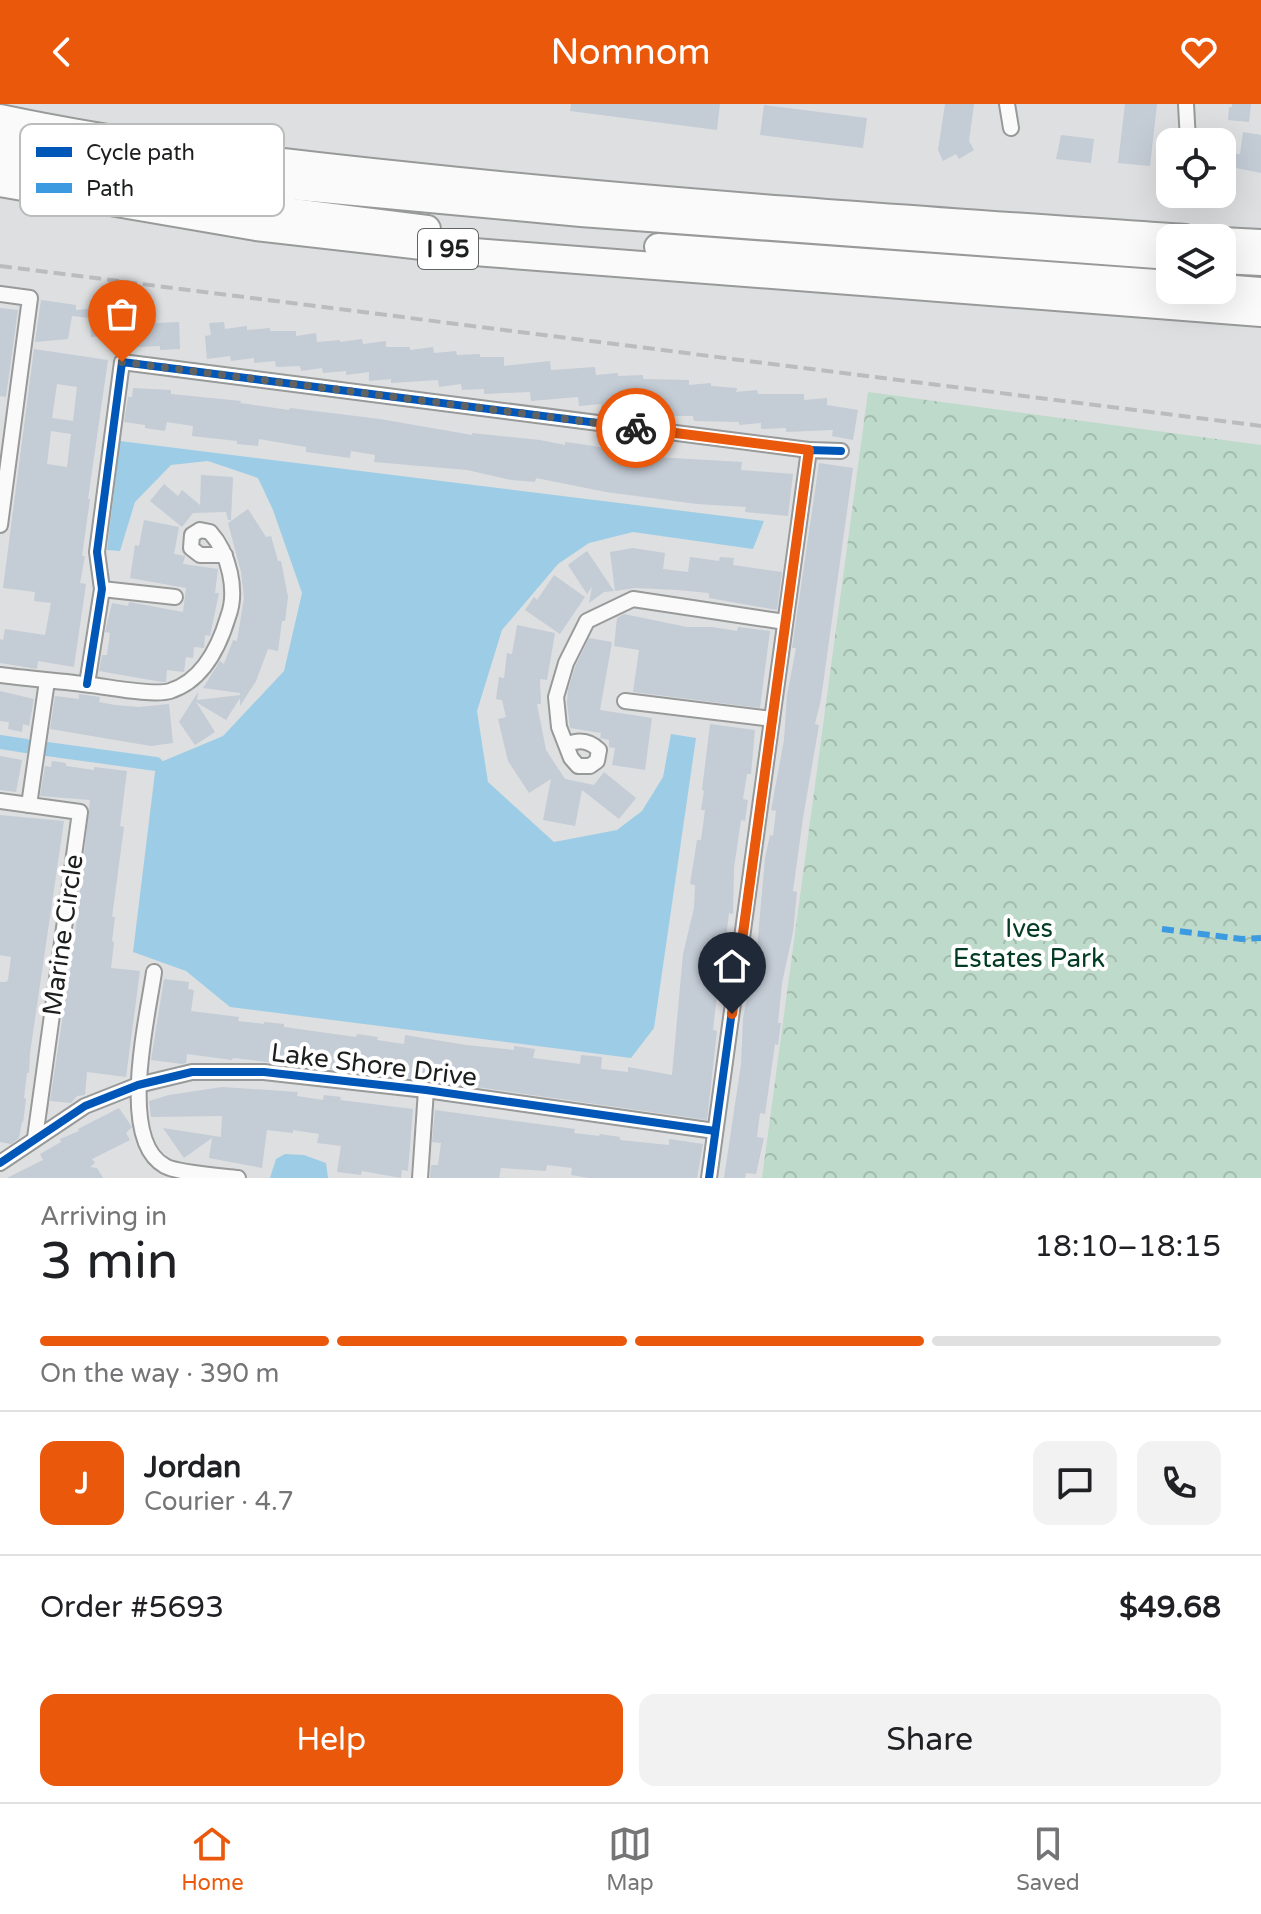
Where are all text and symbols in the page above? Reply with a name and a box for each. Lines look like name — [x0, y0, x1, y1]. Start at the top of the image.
icon: back — [40, 30, 84, 74]
icon: heart — [1177, 30, 1221, 74]
text: Nomnom — [550, 31, 711, 74]
legend — [20, 124, 284, 216]
map controls — [1156, 128, 1236, 304]
button: locate — [1156, 128, 1236, 208]
text: Cycle path — [86, 140, 195, 166]
text: Path — [86, 176, 134, 202]
button: layers — [1156, 224, 1236, 304]
road number: I 95 — [418, 229, 478, 269]
pin — [88, 280, 156, 362]
icon: bag — [100, 292, 144, 336]
courier — [596, 388, 676, 468]
icon: bike — [614, 406, 658, 450]
street label: Marine Circle — [36, 852, 90, 1018]
park label: Ives Estates Park — [953, 913, 1105, 974]
pin — [698, 932, 766, 1014]
icon: home — [710, 944, 754, 988]
street label: Lake Shore Drive — [269, 1037, 479, 1093]
text: Arriving in — [40, 1201, 167, 1232]
text: 18:10–18:15 — [1034, 1228, 1221, 1265]
text: 3 min — [40, 1230, 179, 1293]
text: On the way · 390 m — [40, 1358, 279, 1389]
button: chat — [1033, 1441, 1117, 1525]
button: phone — [1137, 1441, 1221, 1525]
text: Jordan — [144, 1449, 241, 1486]
text: J — [75, 1465, 89, 1502]
text: Courier · 4.7 — [144, 1486, 294, 1517]
text: Order #5693 — [40, 1589, 224, 1626]
text: $49.68 — [1119, 1589, 1221, 1626]
button: Help — [40, 1694, 623, 1786]
button: Share — [639, 1694, 1221, 1786]
tab: Home — [181, 1822, 244, 1896]
tab: Map — [606, 1822, 654, 1896]
tab: Saved — [1016, 1822, 1080, 1896]

